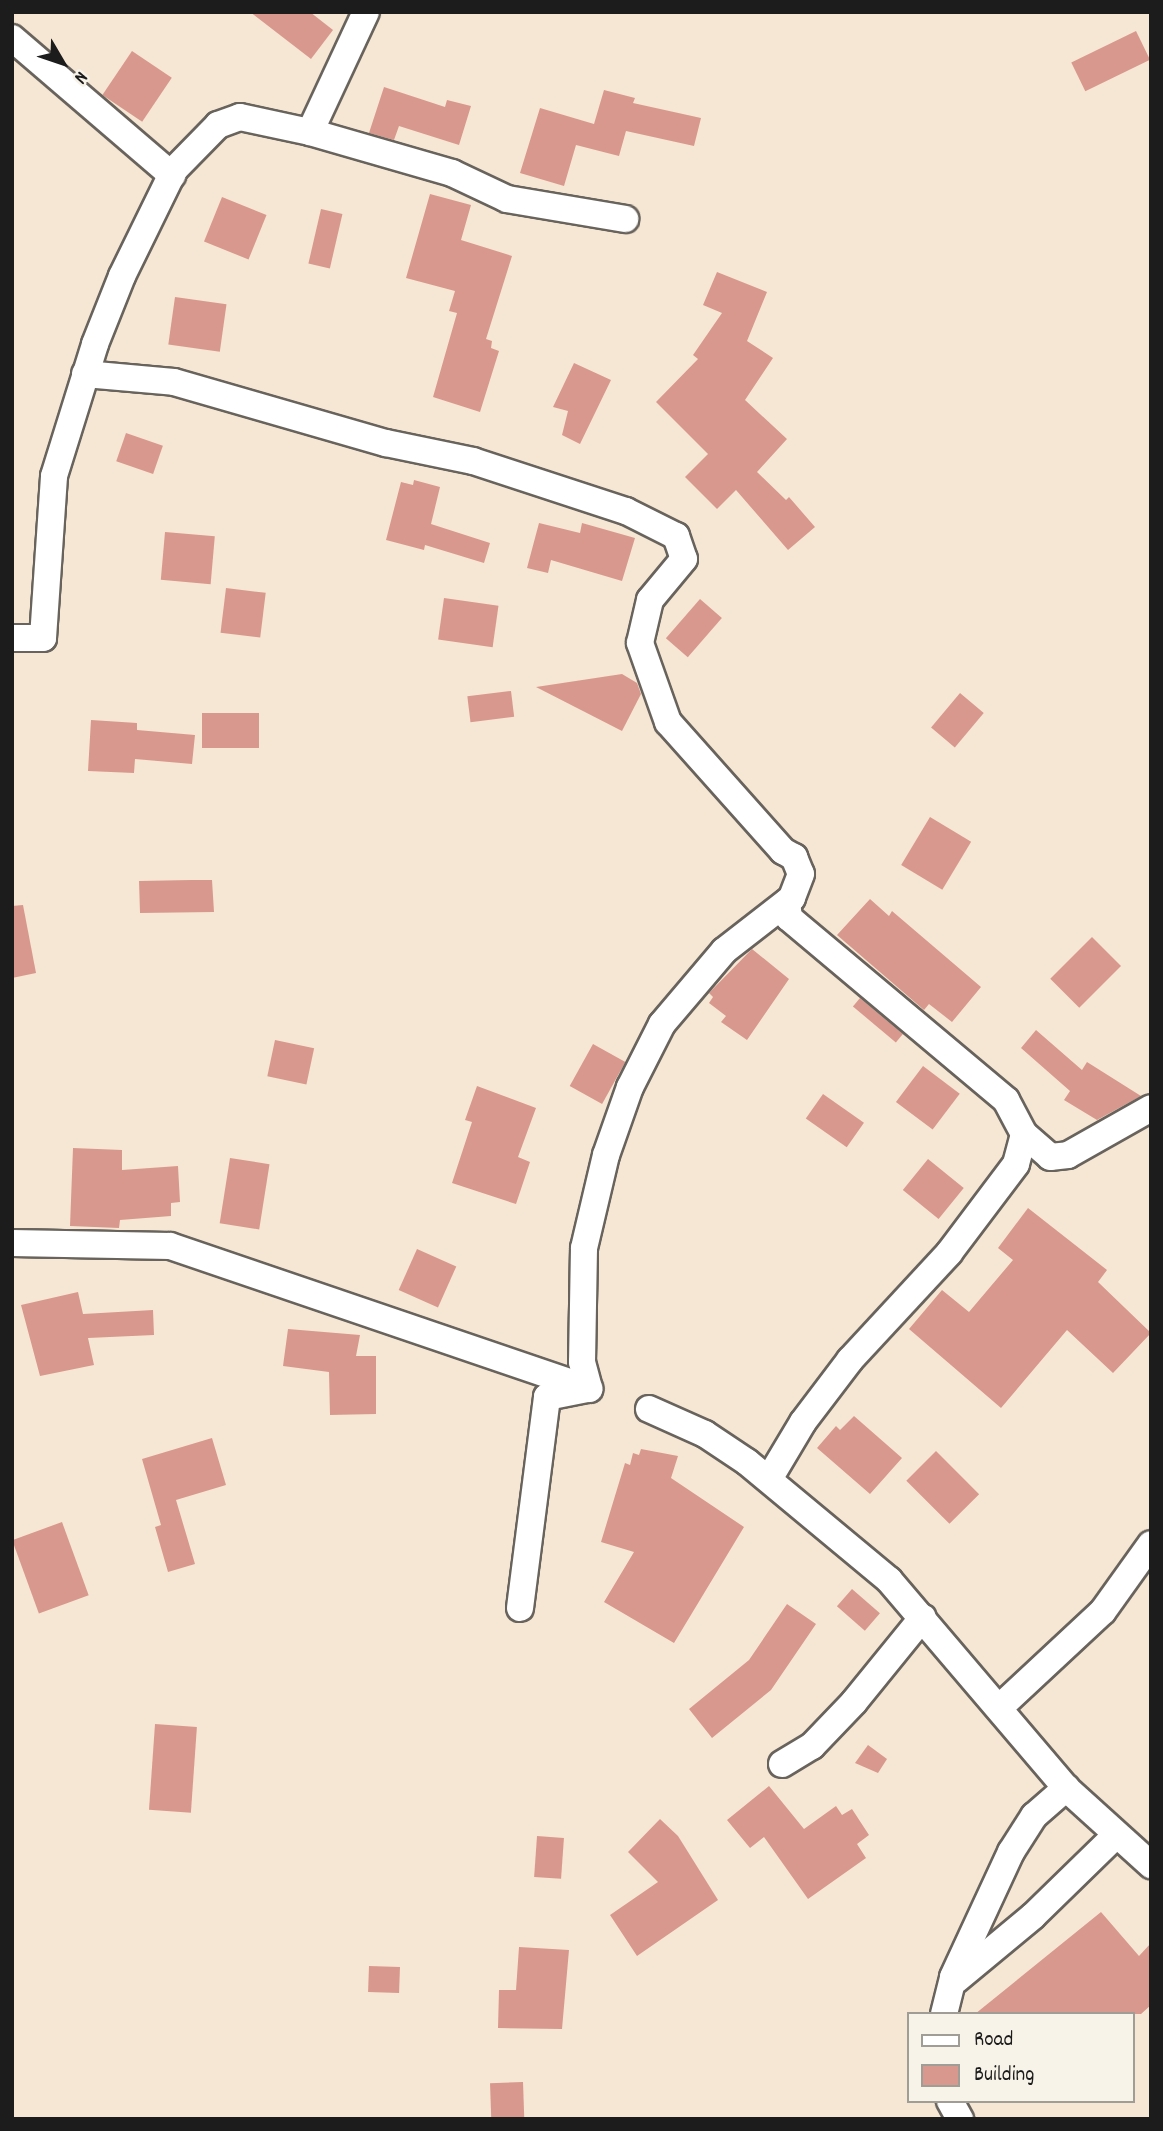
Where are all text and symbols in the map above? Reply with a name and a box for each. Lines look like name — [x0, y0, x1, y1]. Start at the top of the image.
north arrow — [28, 28, 98, 98]
text: N — [66, 64, 93, 89]
legend — [908, 2012, 1135, 2103]
text: Road — [974, 2026, 1013, 2056]
text: Building — [974, 2061, 1034, 2091]

